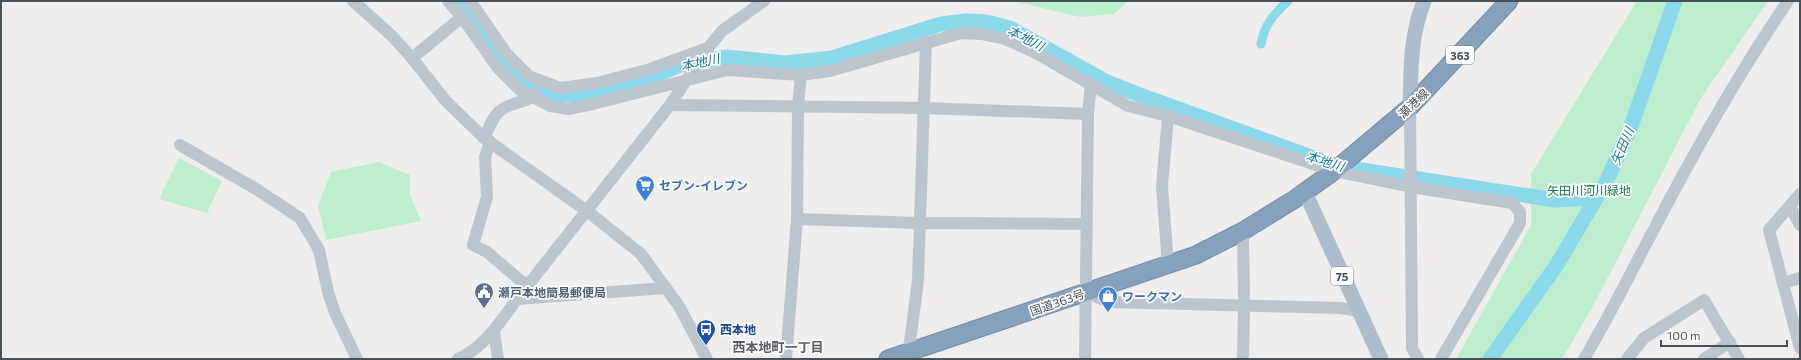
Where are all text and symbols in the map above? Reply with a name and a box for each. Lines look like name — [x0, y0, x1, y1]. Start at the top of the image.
water label: 本地川 — [1005, 22, 1049, 55]
road number: 363 — [1446, 46, 1474, 64]
water label: 本地川 — [679, 50, 723, 74]
street label: 瀬港線 — [1395, 86, 1431, 120]
water label: 矢田川 — [1607, 123, 1638, 167]
water label: 本地川 — [1304, 148, 1348, 175]
supermarket icon: セブン-イレブン — [634, 174, 656, 202]
place label: セブン-イレブン — [659, 178, 748, 192]
park label: 矢田川河川緑地 — [1547, 183, 1631, 197]
road number: 75 — [1331, 267, 1353, 285]
public building icon: 瀬戸本地簡易郵便局 — [473, 281, 495, 309]
place label: 瀬戸本地簡易郵便局 — [498, 285, 606, 299]
shop icon: ワークマン — [1097, 285, 1119, 313]
street label: 国道363号 — [1028, 286, 1086, 318]
place label: ワークマン — [1122, 289, 1182, 303]
bus stop icon: 西本地 — [695, 318, 717, 346]
place label: 西本地 — [720, 322, 756, 336]
scale bar — [1661, 322, 1787, 348]
text: 100 m — [1667, 328, 1701, 342]
district label: 西本地町一丁目 — [732, 339, 824, 355]

